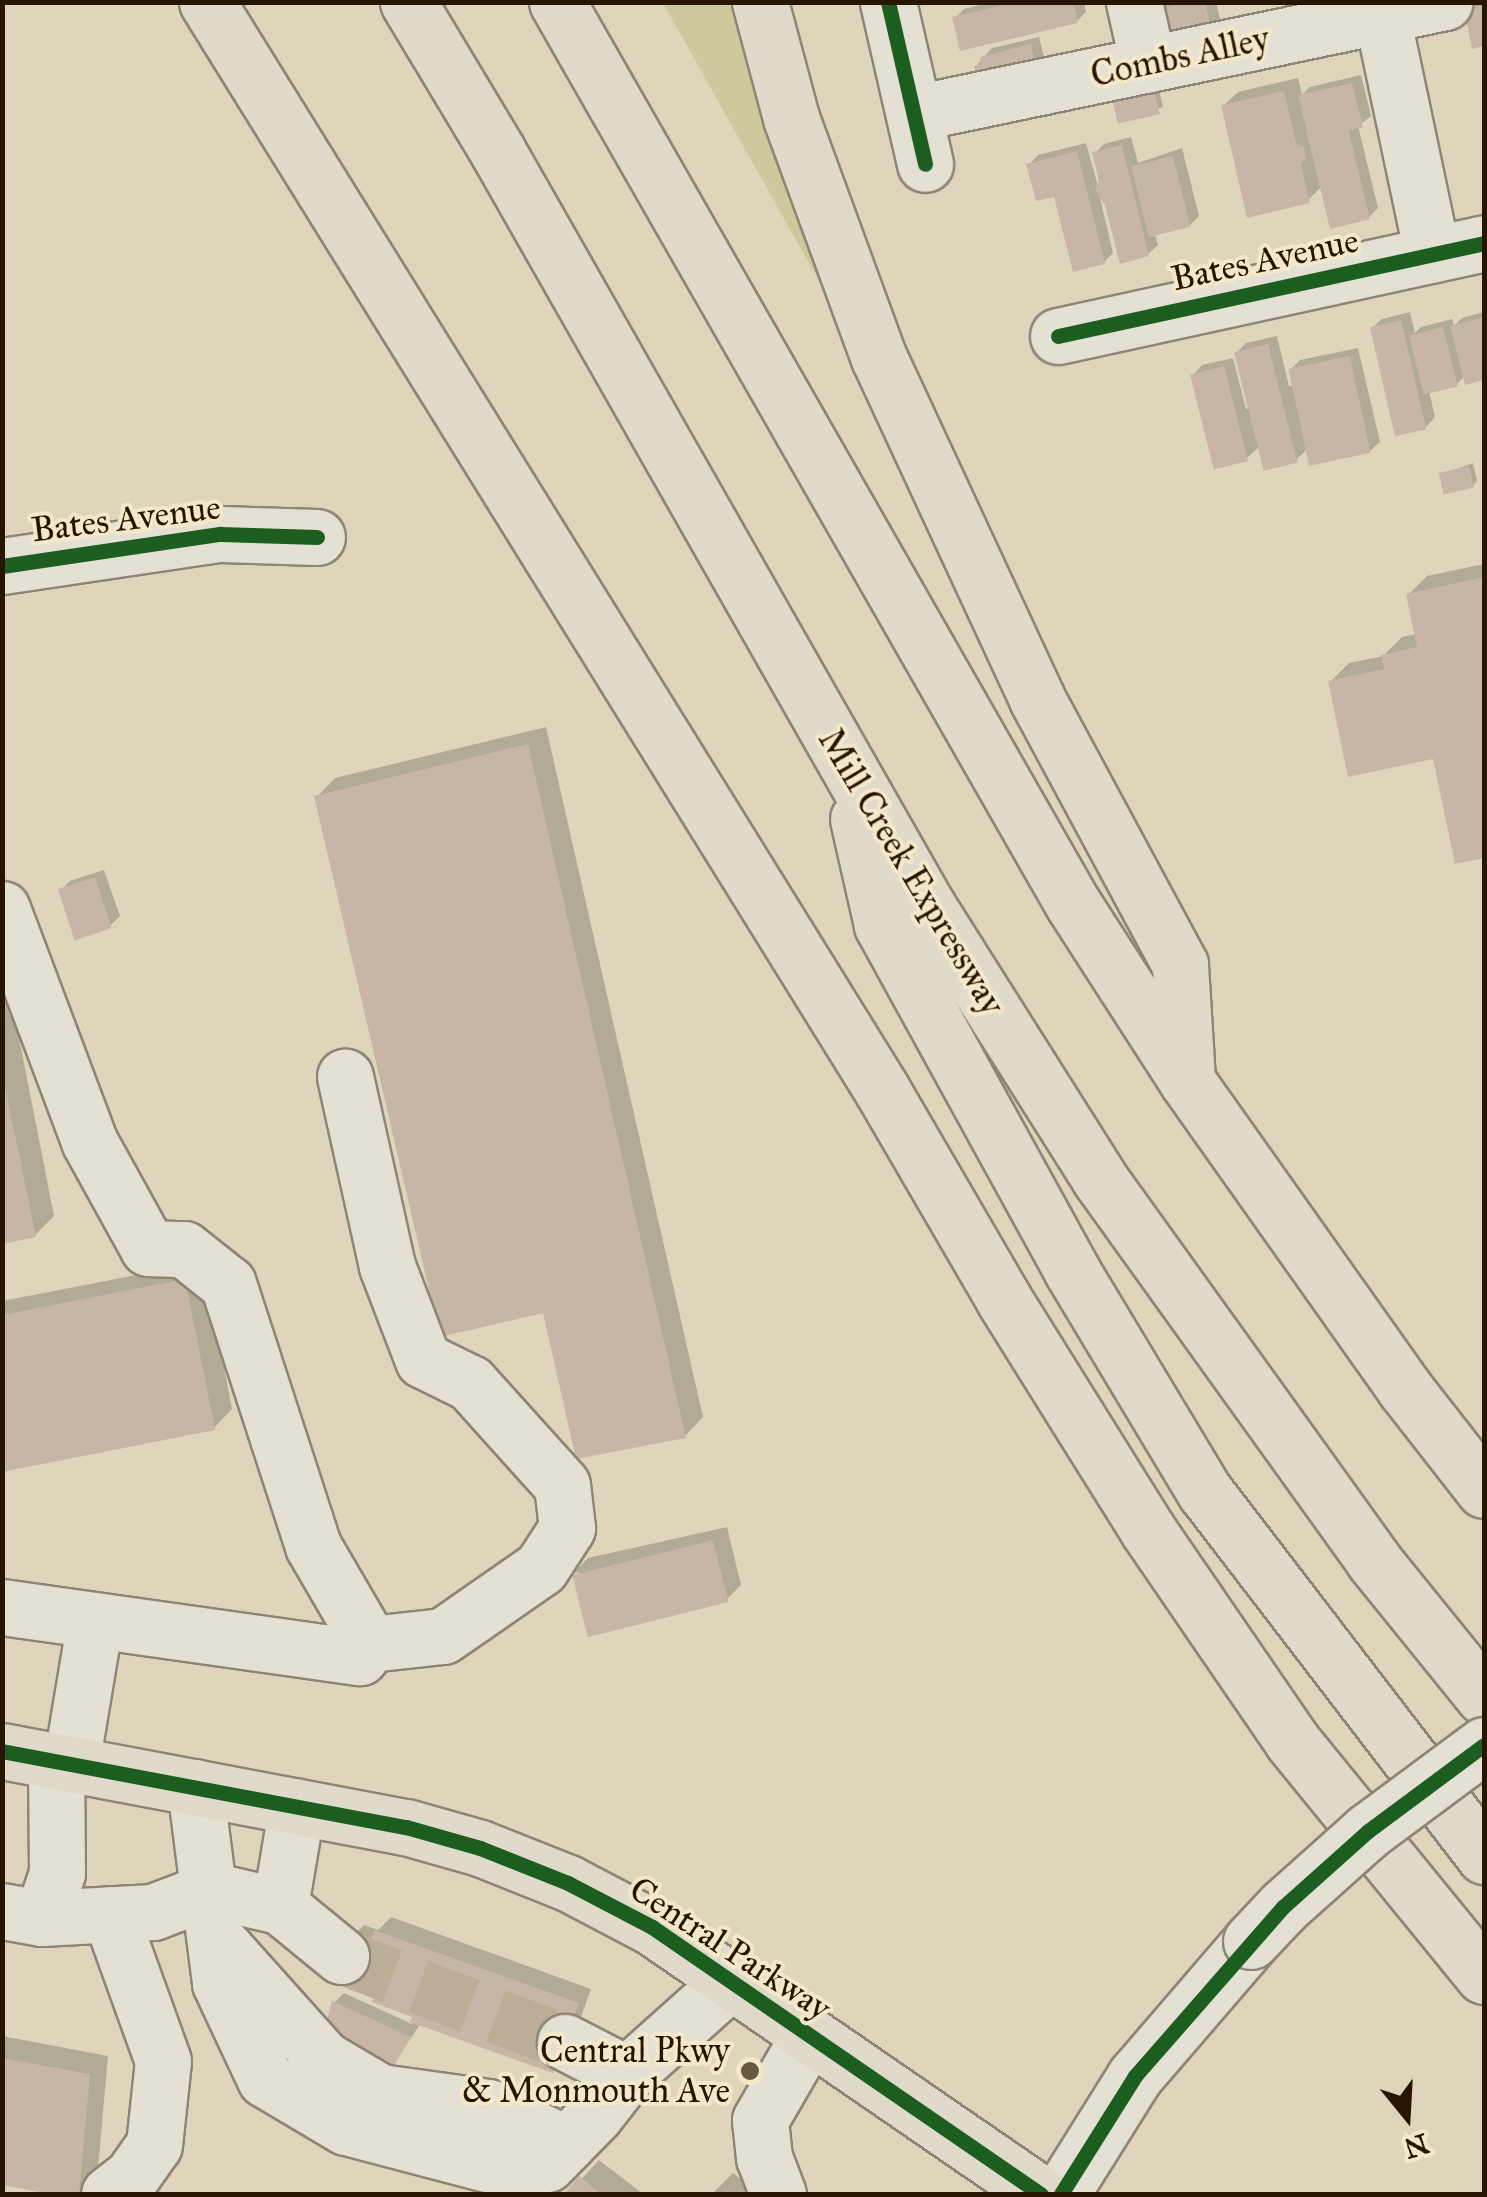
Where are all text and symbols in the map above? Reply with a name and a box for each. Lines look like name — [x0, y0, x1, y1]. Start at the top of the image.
street label: Combs Alley — [1087, 18, 1273, 96]
street label: Bates Avenue — [1168, 220, 1362, 300]
street label: Bates Avenue — [29, 487, 223, 551]
street label: Mill Creek Expressway — [809, 721, 1013, 1023]
street label: Central Parkway — [622, 1868, 838, 2030]
place label: Central Pkwy & Monmouth Ave — [462, 2030, 730, 2112]
marker: Central Pkwy & Monmouth Ave — [739, 2060, 761, 2082]
north arrow — [1357, 2067, 1457, 2167]
text: N — [1400, 2126, 1433, 2166]

